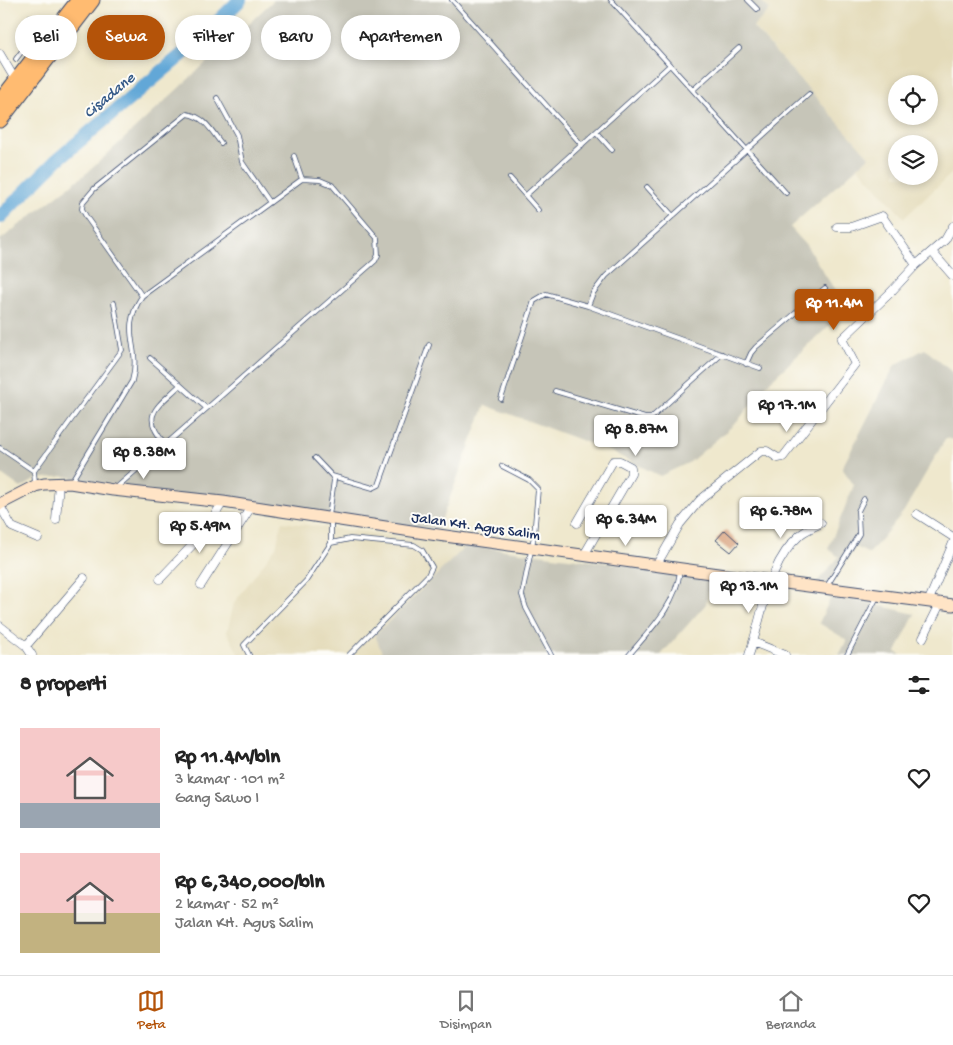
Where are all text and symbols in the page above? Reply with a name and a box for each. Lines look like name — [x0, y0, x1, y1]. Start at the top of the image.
chip: Beli — [15, 15, 77, 60]
chip: Sewa — [87, 15, 165, 60]
chip: Filter — [175, 15, 251, 60]
chip: Baru — [261, 15, 331, 60]
chip: Apartemen — [341, 15, 460, 60]
water label: Cisadane — [81, 69, 140, 124]
map controls — [888, 75, 938, 185]
button: locate — [888, 75, 938, 125]
button: layers — [888, 135, 938, 185]
pin: Rp 11.4M — [782, 288, 886, 331]
text: Rp 11.4M — [806, 295, 862, 314]
pin: Rp 17.1M — [735, 390, 839, 433]
text: Rp 17.1M — [758, 397, 816, 416]
pin: Rp 8.87M — [584, 414, 688, 457]
text: Rp 8.87M — [605, 421, 667, 440]
pin: Rp 8.38M — [92, 438, 196, 480]
text: Rp 8.38M — [113, 444, 175, 463]
pin: Rp 6.78M — [729, 496, 833, 539]
text: Rp 6.78M — [750, 503, 812, 522]
pin: Rp 6.34M — [574, 504, 678, 547]
street label: Jalan KH. Agus Salim — [410, 509, 542, 545]
text: Rp 6.34M — [596, 511, 656, 530]
pin: Rp 5.49M — [148, 512, 252, 554]
text: Rp 5.49M — [170, 518, 230, 537]
pin: Rp 13.1M — [697, 572, 801, 614]
text: Rp 13.1M — [720, 578, 778, 597]
icon: filters — [905, 671, 933, 699]
text: 8 properti — [20, 673, 107, 698]
text: Rp 11.4M/bln — [175, 746, 280, 771]
icon: home — [60, 748, 120, 808]
icon: heart — [905, 764, 933, 792]
text: 3 kamar · 101 m² — [175, 771, 285, 790]
text: Gang Sawo I — [175, 790, 259, 809]
text: Rp 6,340,000/bln — [175, 871, 324, 896]
icon: home — [60, 873, 120, 933]
icon: heart — [905, 889, 933, 917]
text: 2 kamar · 52 m² — [175, 896, 279, 915]
text: Jalan KH. Agus Salim — [175, 915, 313, 934]
tab: Peta — [137, 987, 166, 1034]
tab: Disimpan — [440, 987, 492, 1034]
tab: Beranda — [766, 987, 816, 1034]

